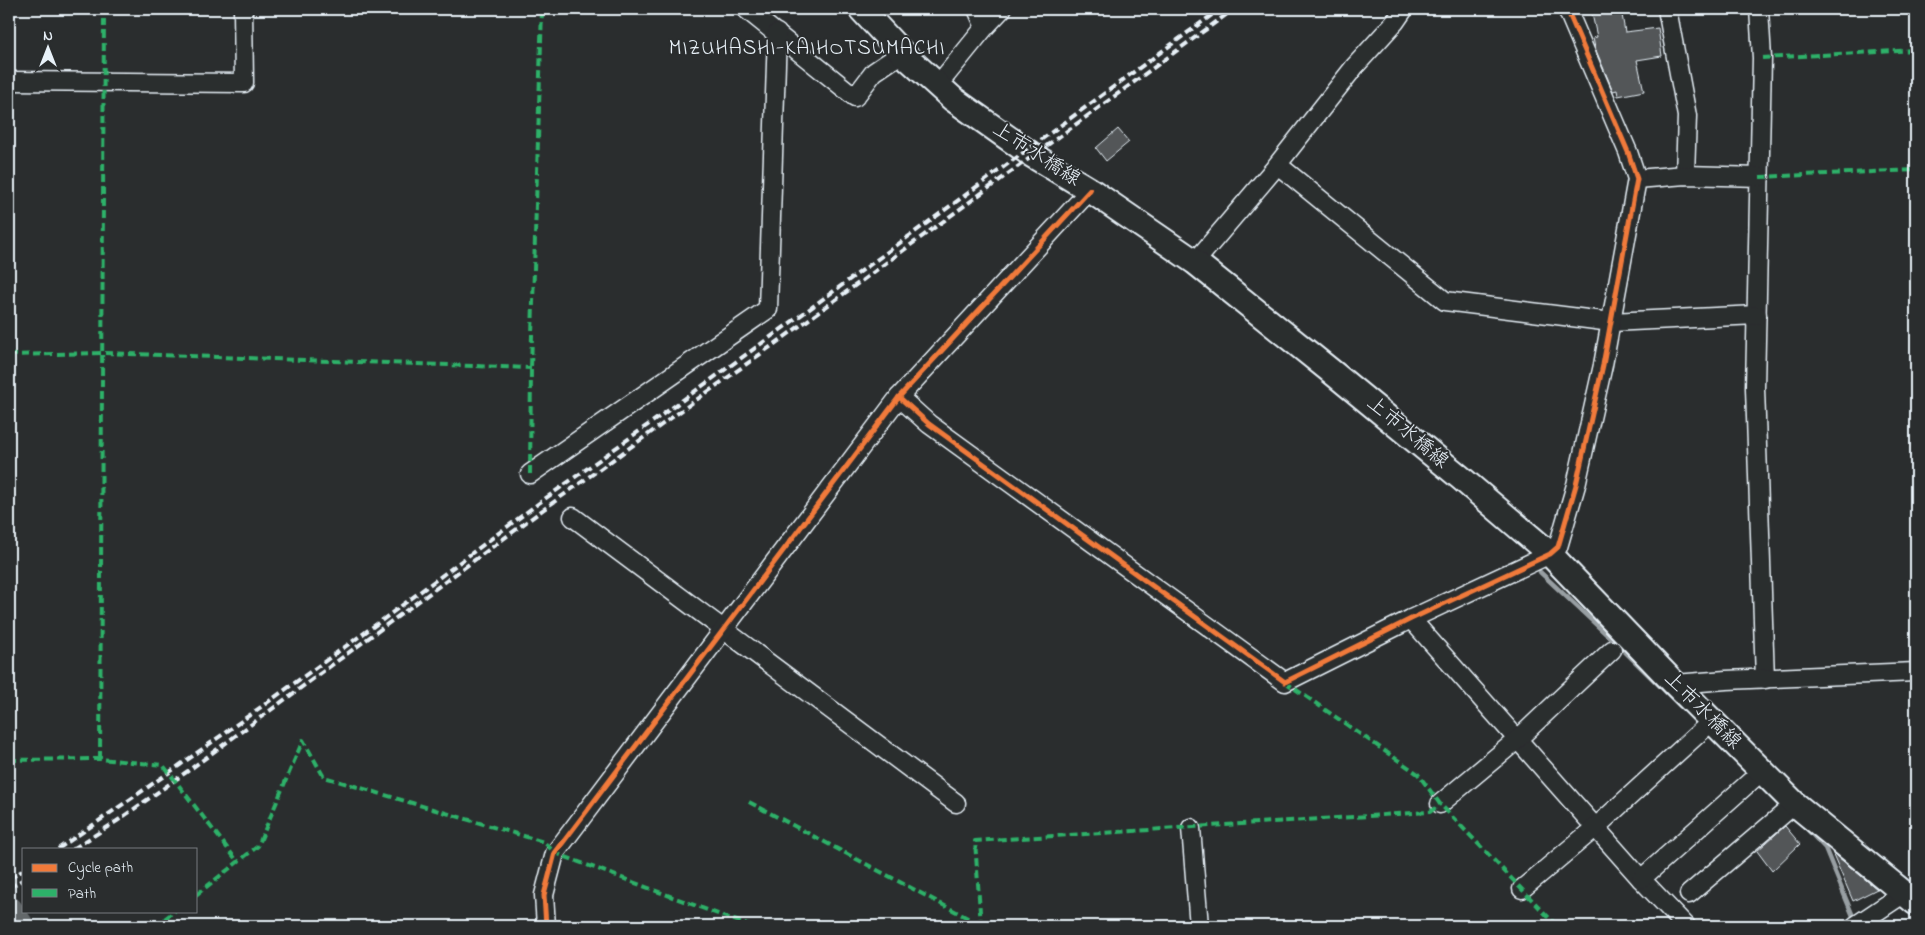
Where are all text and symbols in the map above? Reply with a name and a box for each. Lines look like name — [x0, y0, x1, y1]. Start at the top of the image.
north arrow — [22, 22, 72, 72]
text: N — [43, 26, 53, 47]
district label: MIZUHASHI-KAIHOTSUMACHI — [669, 34, 945, 64]
street label: 上市水橋線 — [986, 116, 1086, 194]
street label: 上市水橋線 — [1359, 390, 1455, 476]
street label: 上市水橋線 — [1656, 665, 1748, 757]
legend — [22, 848, 198, 912]
text: Cycle path — [68, 857, 133, 880]
text: Path — [68, 883, 96, 905]

